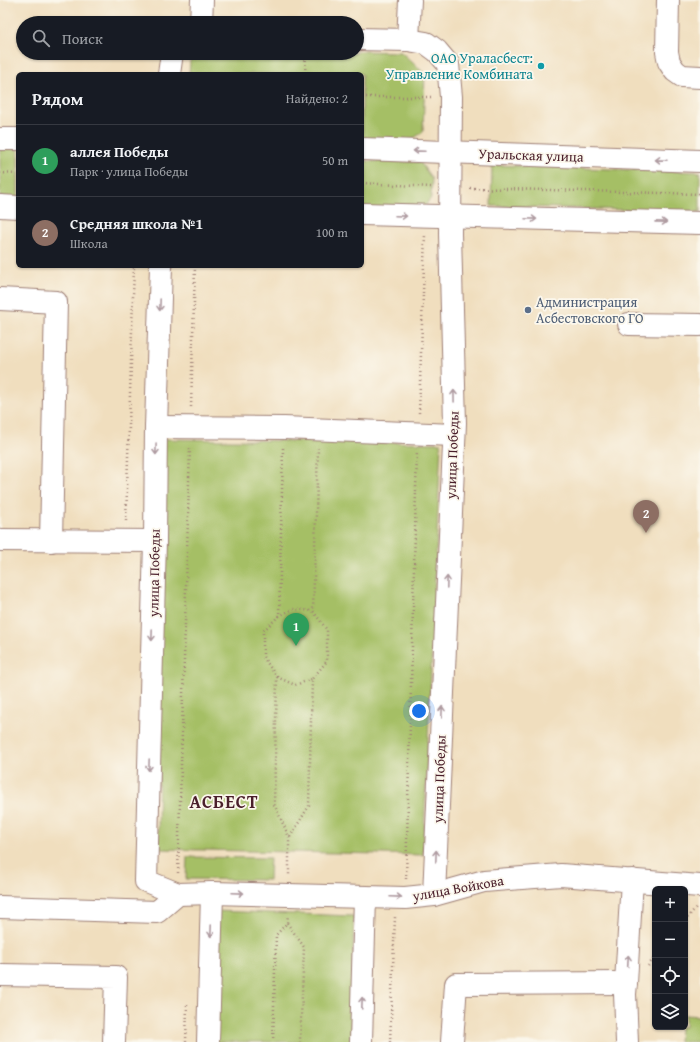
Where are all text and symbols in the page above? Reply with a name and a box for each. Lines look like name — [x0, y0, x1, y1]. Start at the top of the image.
search box — [16, 16, 364, 60]
icon: search — [30, 27, 52, 49]
text: Поиск — [62, 28, 103, 49]
place label: ОАО Ураласбест: Управление Комбината — [386, 48, 533, 84]
marker: ОАО Ураласбест: Управление Комбината — [536, 61, 546, 71]
text: Рядом — [32, 86, 83, 111]
text: Найдено: 2 — [286, 89, 348, 108]
text: аллея Победы — [70, 141, 168, 162]
street label: Уральская улица — [478, 143, 584, 167]
one-way arrow — [413, 147, 426, 155]
text: 1 — [42, 151, 48, 170]
text: 50 m — [322, 151, 348, 170]
one-way arrow — [655, 156, 668, 163]
text: Парк · улица Победы — [70, 162, 188, 181]
one-way arrow — [394, 212, 407, 219]
text: Средняя школа №1 — [70, 213, 203, 234]
one-way arrow — [524, 215, 537, 223]
one-way arrow — [654, 218, 667, 226]
text: 2 — [42, 223, 48, 242]
text: 100 m — [316, 223, 348, 242]
text: Школа — [70, 234, 108, 253]
place label: Администрация Асбестовского ГО — [536, 292, 644, 328]
one-way arrow — [156, 298, 164, 311]
marker: Администрация Асбестовского ГО — [523, 305, 533, 315]
one-way arrow — [450, 390, 458, 403]
street label: улица Победы — [440, 410, 464, 500]
one-way arrow — [152, 442, 160, 455]
pin: 2 — [633, 500, 659, 533]
street label: улица Победы — [143, 529, 165, 618]
one-way arrow — [444, 576, 451, 589]
pin: 1 — [283, 613, 309, 646]
one-way arrow — [149, 628, 156, 641]
your location — [409, 701, 429, 721]
one-way arrow — [438, 706, 445, 719]
street label: улица Победы — [427, 734, 451, 824]
one-way arrow — [145, 758, 153, 771]
district label: АСБЕСТ — [189, 788, 259, 815]
one-way arrow — [432, 850, 439, 863]
street label: улица Войкова — [410, 870, 505, 906]
map controls — [652, 886, 688, 1030]
button: + — [652, 886, 688, 922]
one-way arrow — [231, 889, 244, 897]
one-way arrow — [389, 894, 402, 901]
button: − — [652, 922, 688, 958]
one-way arrow — [207, 924, 215, 937]
one-way arrow — [624, 955, 631, 968]
button: locate — [652, 958, 688, 994]
button: layers — [652, 994, 688, 1030]
one-way arrow — [358, 997, 366, 1010]

